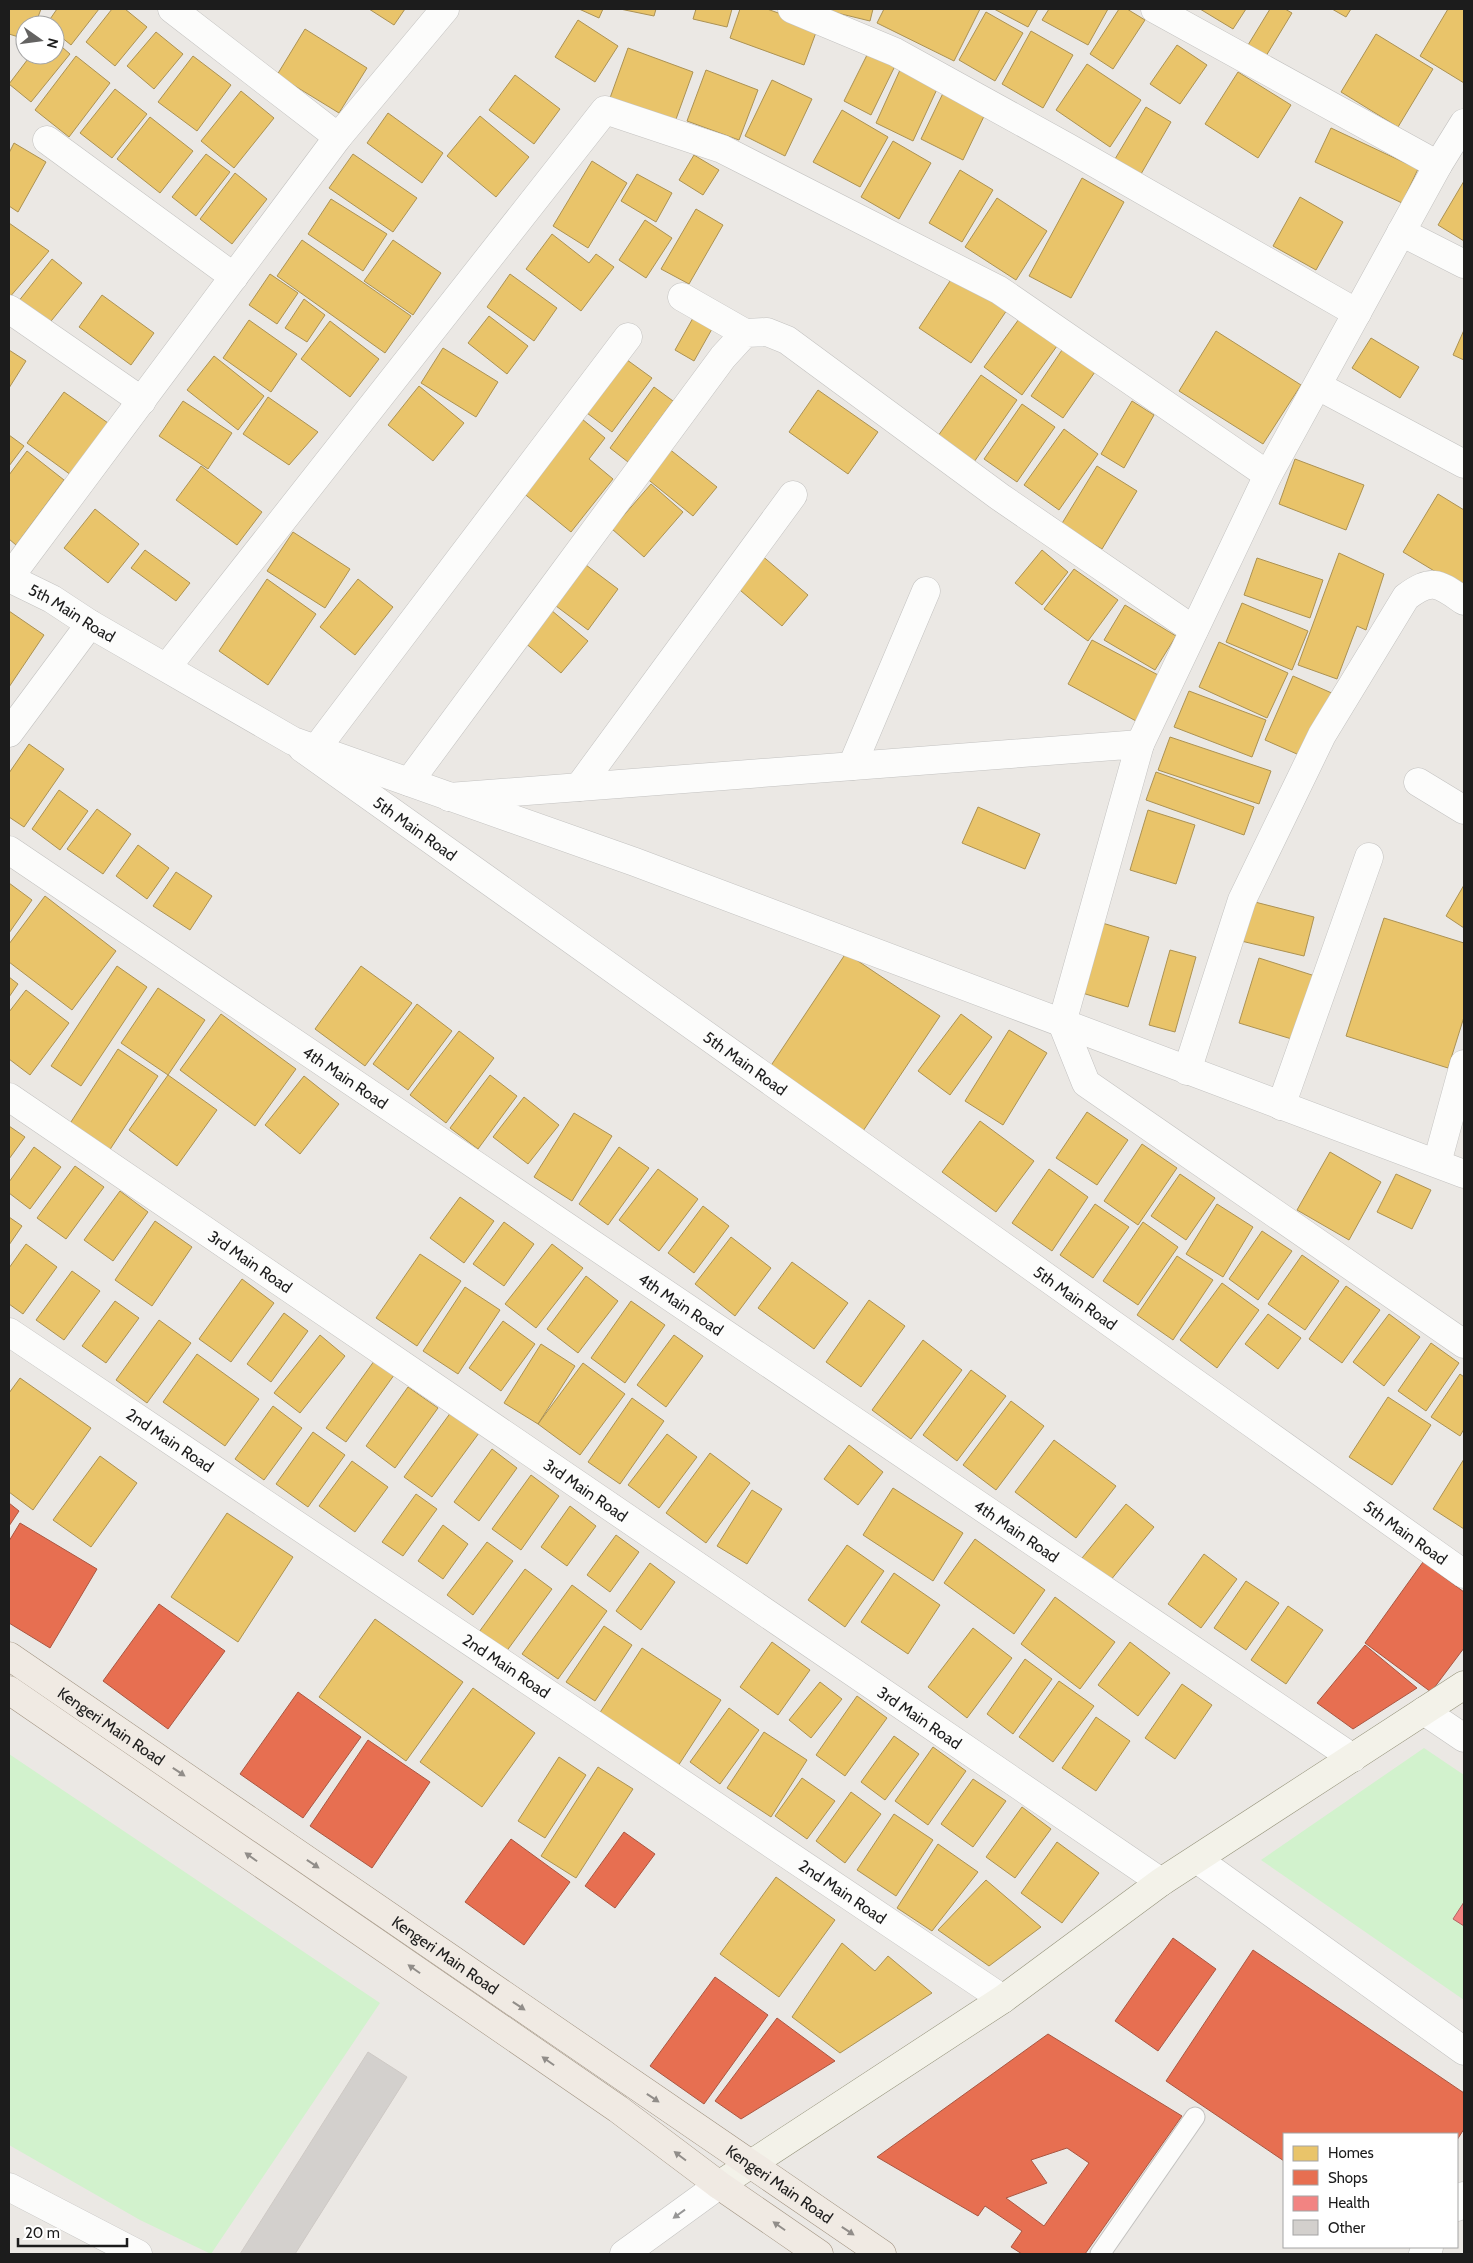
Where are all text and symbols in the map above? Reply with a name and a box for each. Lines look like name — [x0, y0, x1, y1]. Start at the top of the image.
north arrow — [15, 15, 65, 65]
text: N — [43, 36, 63, 50]
street label: 5th Main Road — [25, 580, 118, 646]
street label: 5th Main Road — [370, 793, 460, 865]
street label: 5th Main Road — [700, 1028, 790, 1100]
street label: 4th Main Road — [299, 1042, 391, 1113]
street label: 3rd Main Road — [204, 1227, 296, 1297]
street label: 5th Main Road — [1030, 1262, 1121, 1334]
street label: 4th Main Road — [635, 1269, 727, 1340]
street label: 2nd Main Road — [123, 1404, 217, 1477]
street label: 3rd Main Road — [540, 1455, 631, 1526]
street label: 4th Main Road — [970, 1496, 1062, 1567]
street label: 5th Main Road — [1360, 1497, 1451, 1569]
street label: 2nd Main Road — [459, 1630, 553, 1702]
street label: Kengeri Main Road — [54, 1683, 168, 1770]
street label: 3rd Main Road — [874, 1683, 965, 1753]
one-way arrow — [172, 1768, 186, 1777]
one-way arrow — [245, 1852, 258, 1862]
street label: 2nd Main Road — [795, 1856, 890, 1928]
one-way arrow — [306, 1859, 320, 1869]
street label: Kengeri Main Road — [388, 1912, 502, 1999]
one-way arrow — [407, 1964, 421, 1974]
one-way arrow — [512, 2001, 526, 2011]
one-way arrow — [541, 2056, 555, 2066]
one-way arrow — [646, 2093, 660, 2103]
legend — [1283, 2133, 1458, 2248]
street label: Kengeri Main Road — [722, 2141, 836, 2227]
text: Homes — [1328, 2144, 1374, 2162]
one-way arrow — [674, 2150, 687, 2161]
text: Shops — [1328, 2169, 1368, 2187]
text: Health — [1328, 2194, 1370, 2212]
one-way arrow — [673, 2208, 686, 2218]
scale bar — [18, 2216, 126, 2248]
text: Other — [1328, 2219, 1365, 2237]
one-way arrow — [772, 2221, 786, 2231]
text: 20 m — [25, 2224, 60, 2242]
one-way arrow — [841, 2226, 855, 2236]

